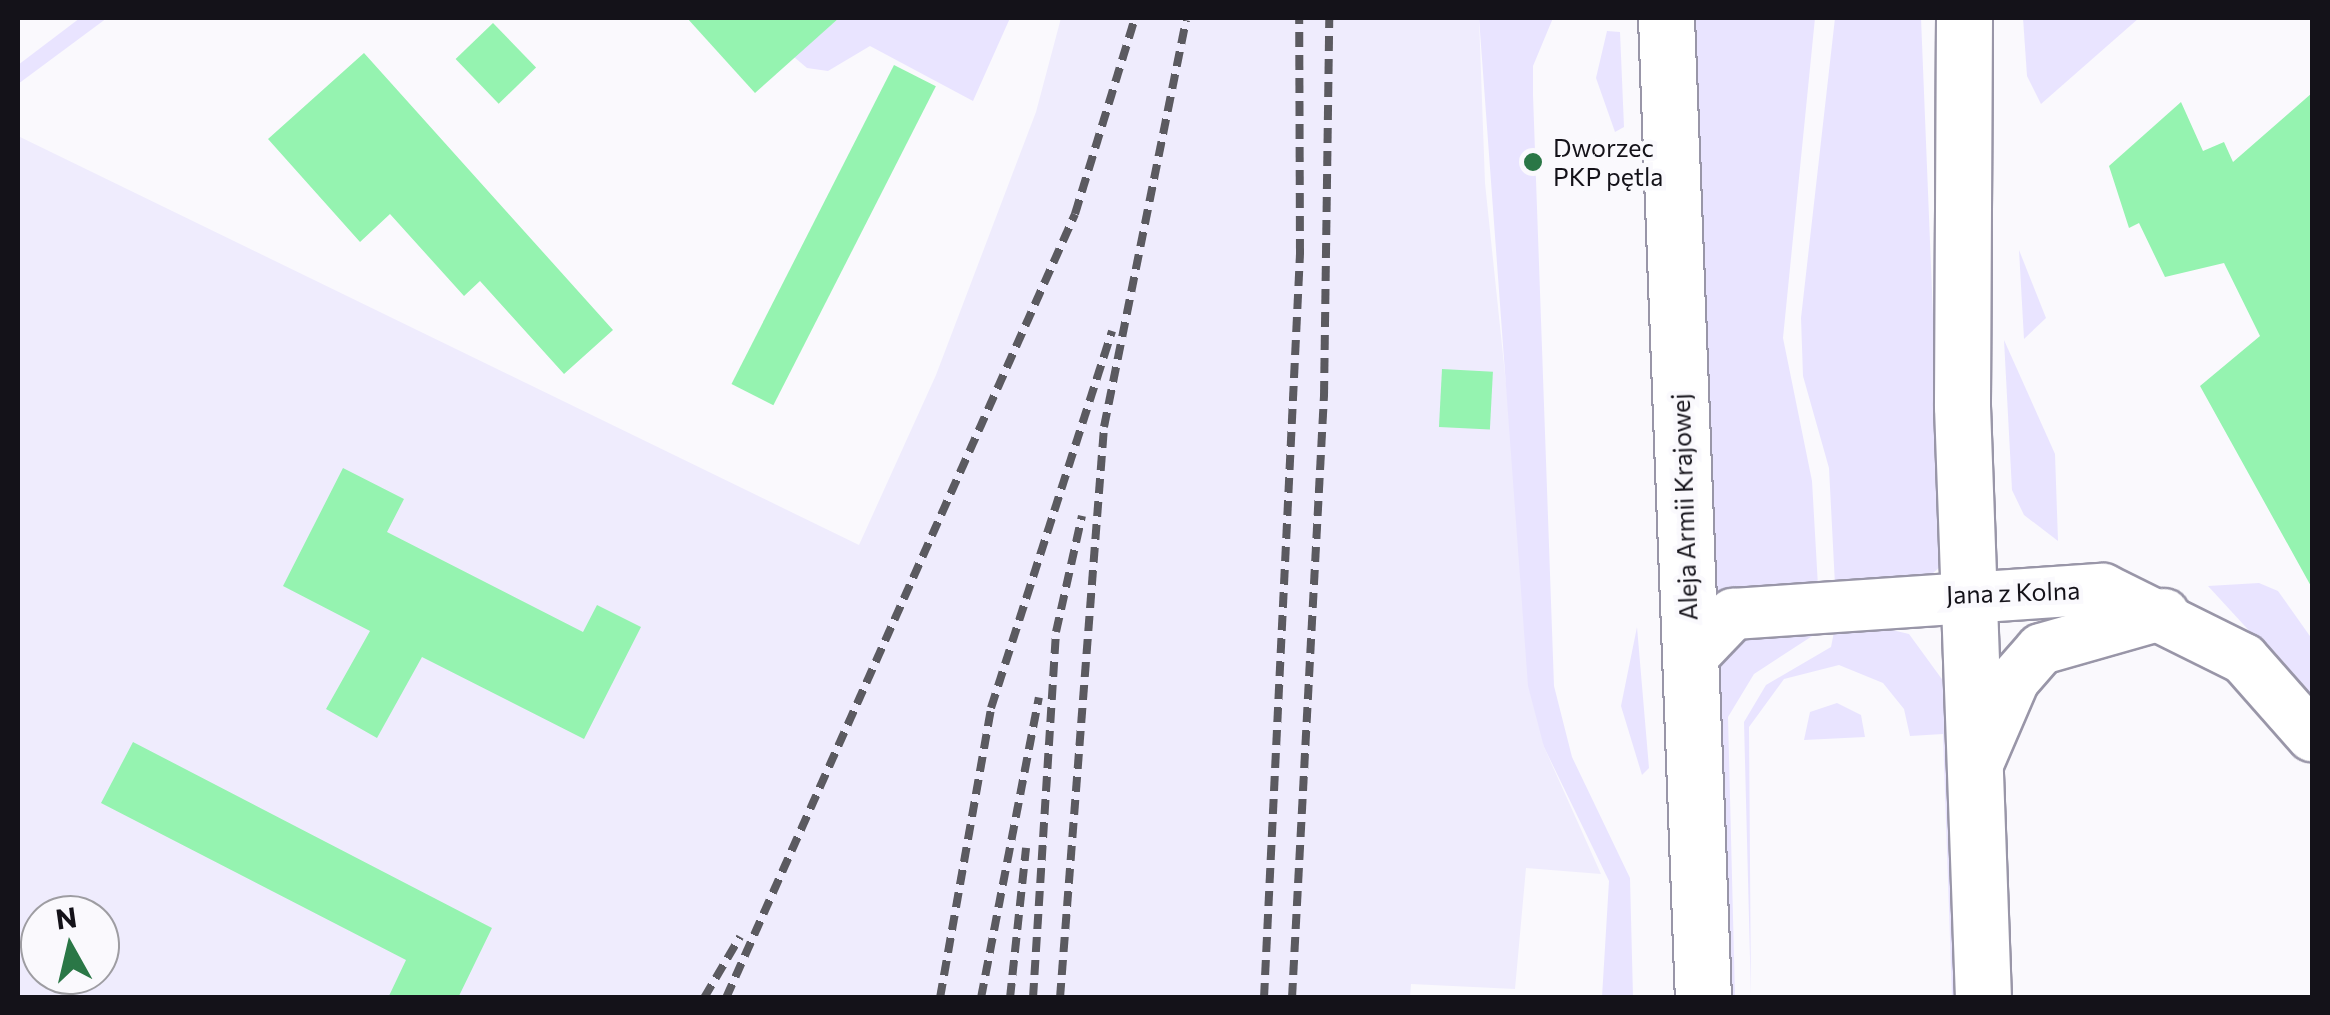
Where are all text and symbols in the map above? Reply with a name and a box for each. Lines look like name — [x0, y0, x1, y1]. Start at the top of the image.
place label: Dworzec PKP pętla — [1553, 133, 1663, 192]
marker: Dworzec PKP pętla — [1522, 151, 1544, 173]
street label: Aleja Armii Krajowej — [1665, 393, 1703, 621]
street label: Jana z Kolna — [1945, 575, 2081, 609]
north arrow — [20, 895, 120, 995]
text: N — [53, 899, 79, 936]

